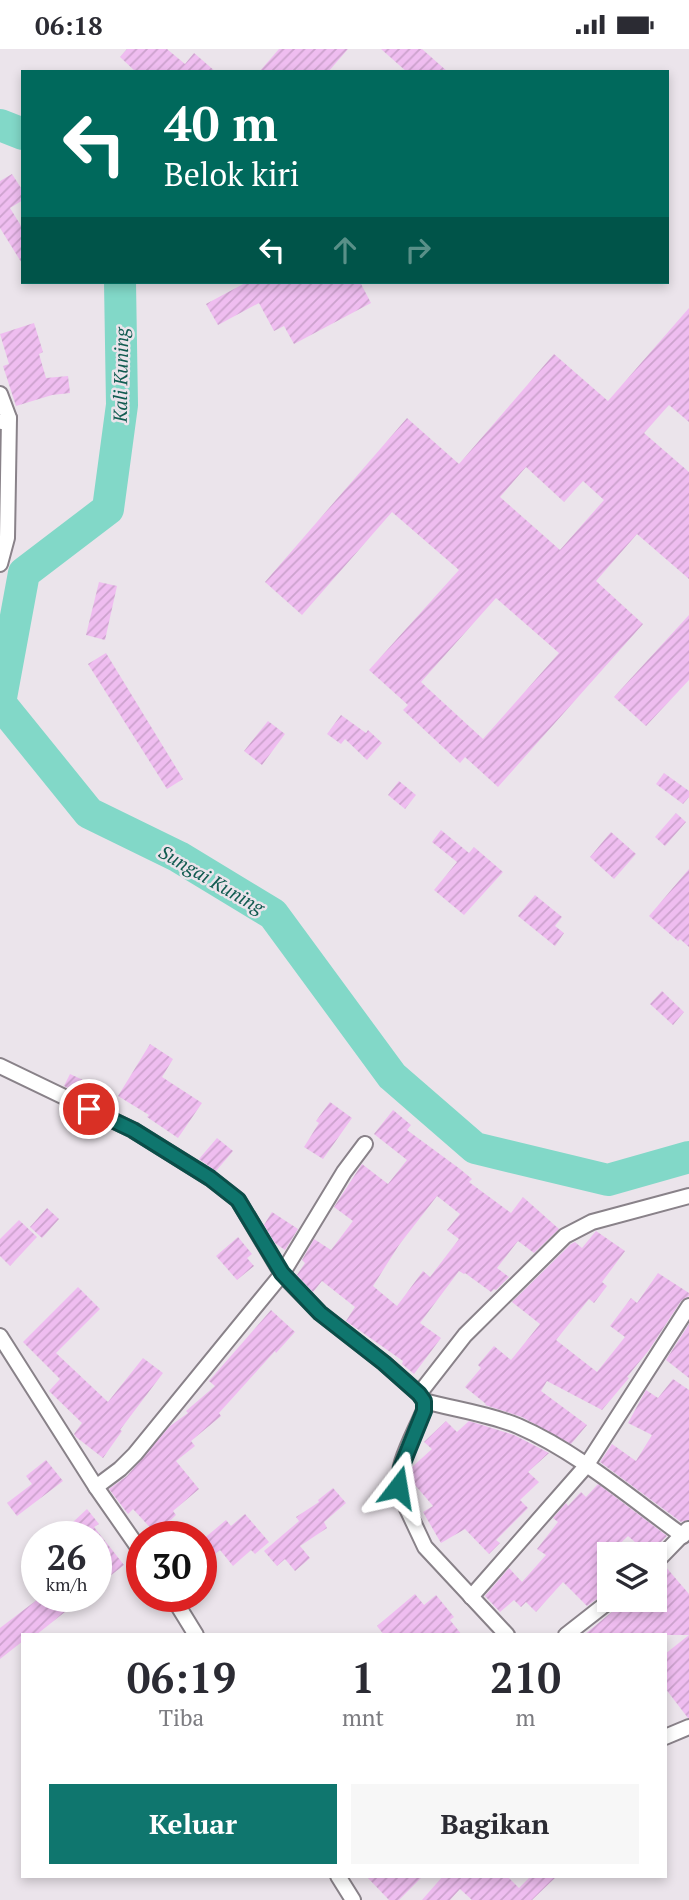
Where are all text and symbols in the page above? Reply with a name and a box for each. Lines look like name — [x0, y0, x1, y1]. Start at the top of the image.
text: 06:18 — [35, 8, 103, 42]
text: 40 m — [164, 90, 278, 155]
icon: left — [49, 98, 140, 189]
text: Belok kiri — [164, 153, 299, 195]
icon: left — [253, 231, 291, 269]
icon: ahead — [326, 231, 364, 269]
icon: right — [399, 231, 437, 269]
water label: Kali Kuning — [107, 326, 133, 424]
water label: Sungai Kuning — [155, 839, 271, 920]
pin — [59, 1079, 119, 1139]
icon: arrive — [70, 1090, 108, 1128]
position arrow — [361, 1450, 435, 1524]
speed limit sign: 30 — [126, 1521, 217, 1612]
text: 26 — [47, 1534, 86, 1580]
map controls — [597, 1542, 667, 1612]
button: layers — [597, 1542, 667, 1612]
text: km/h — [46, 1572, 87, 1596]
text: 06:19 — [127, 1649, 236, 1705]
text: 1 — [351, 1649, 375, 1705]
text: 210 — [490, 1649, 561, 1705]
text: Tiba — [159, 1702, 204, 1733]
text: mnt — [342, 1702, 384, 1733]
text: m — [516, 1702, 535, 1733]
button: Keluar — [49, 1784, 337, 1864]
button: Bagikan — [351, 1784, 639, 1864]

